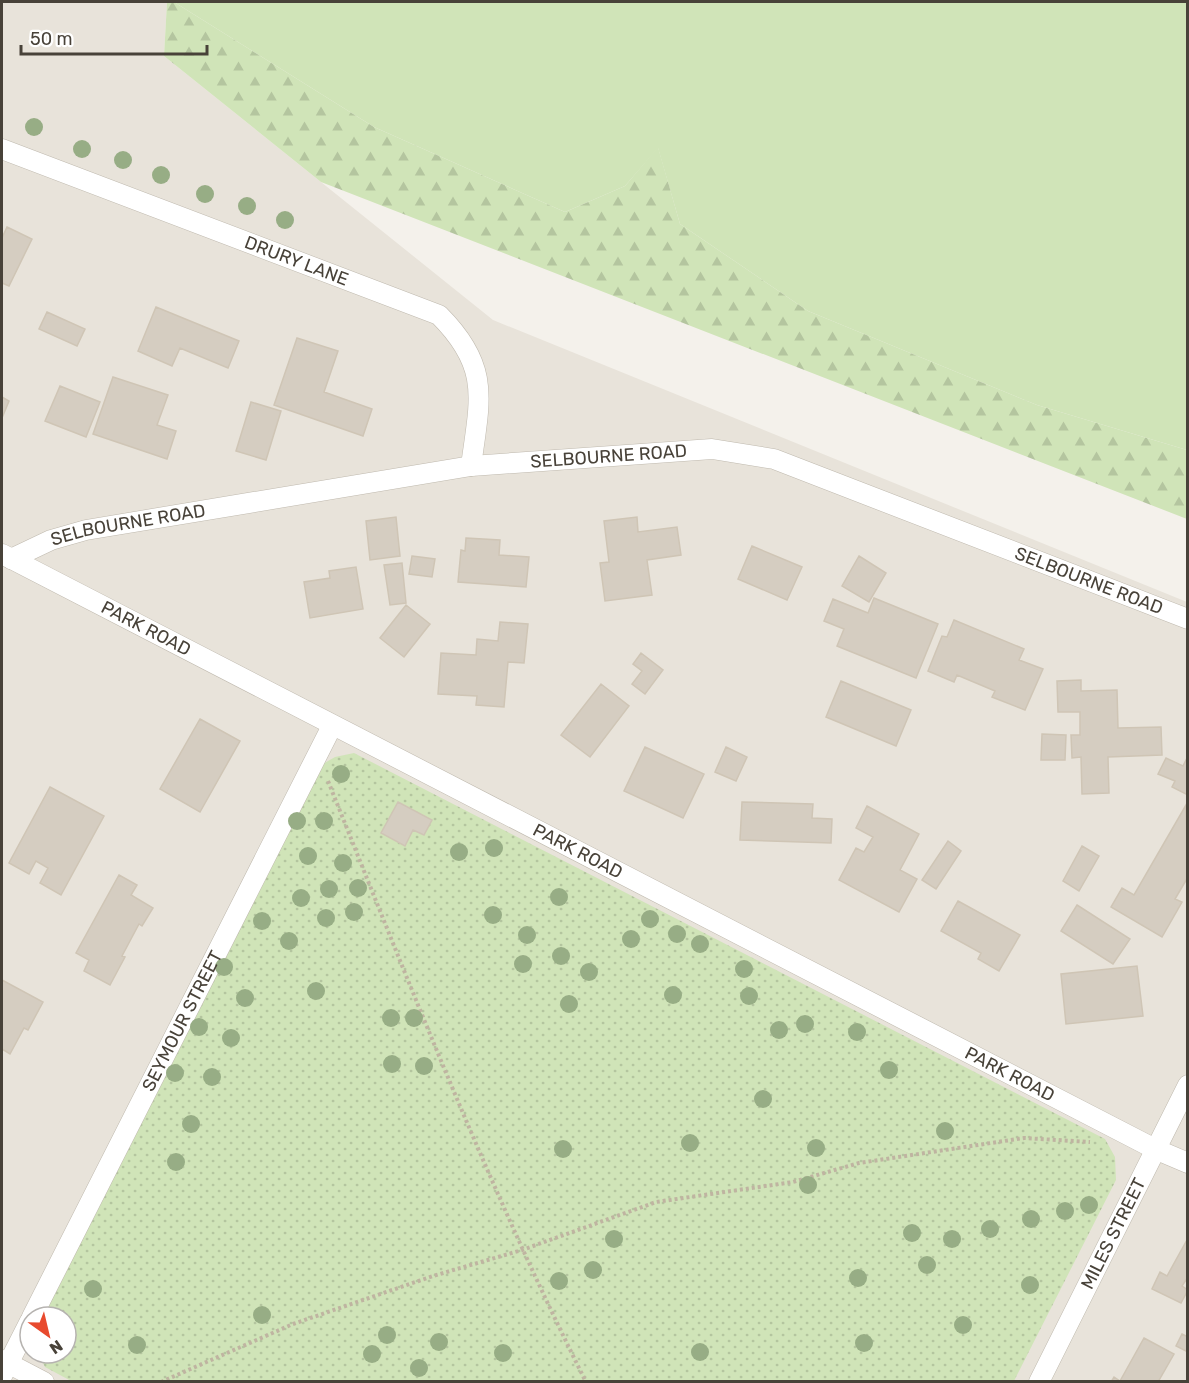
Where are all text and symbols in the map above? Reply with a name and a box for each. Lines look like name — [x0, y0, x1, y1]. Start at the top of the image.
scale bar — [21, 18, 207, 56]
text: 50 m — [30, 28, 73, 50]
street label: DRURY LANE — [241, 231, 351, 291]
street label: SELBOURNE ROAD — [530, 440, 688, 473]
street label: SELBOURNE ROAD — [48, 499, 207, 551]
street label: SELBOURNE ROAD — [1012, 542, 1166, 619]
street label: PARK ROAD — [97, 596, 195, 661]
street label: PARK ROAD — [529, 819, 626, 883]
street label: SEYMOUR STREET — [137, 947, 227, 1095]
street label: PARK ROAD — [961, 1042, 1058, 1106]
street label: MILES STREET — [1076, 1174, 1151, 1293]
north arrow — [18, 1305, 78, 1365]
text: N — [46, 1336, 66, 1358]

